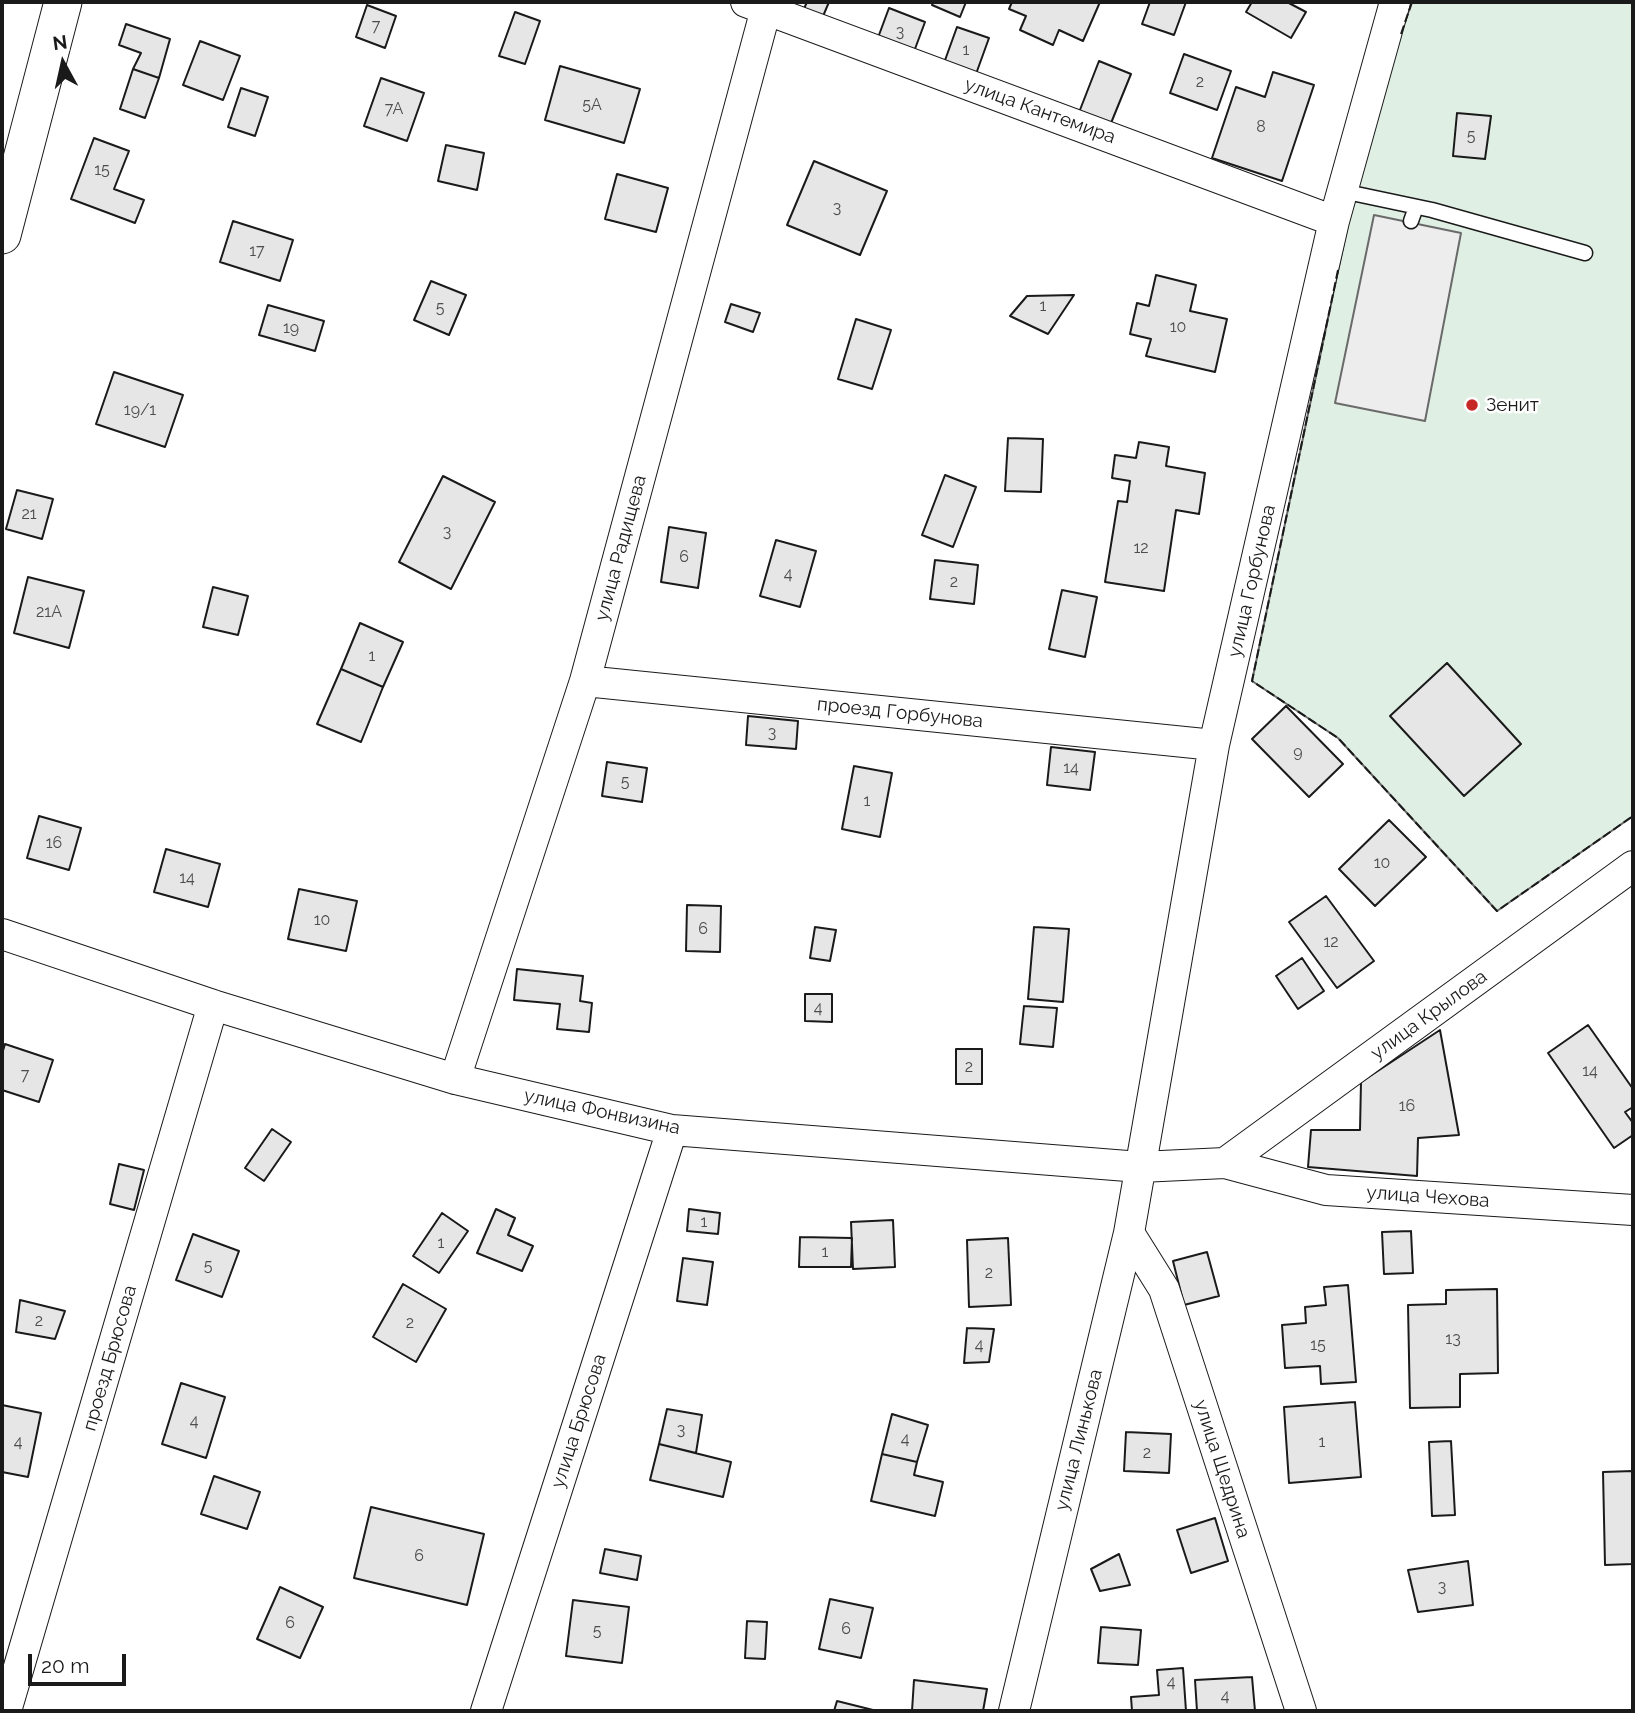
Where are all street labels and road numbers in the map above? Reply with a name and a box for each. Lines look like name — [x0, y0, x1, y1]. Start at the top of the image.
street label: улица Кантемира — [961, 73, 1119, 149]
street label: улица Радищева — [591, 472, 651, 624]
street label: улица Горбунова — [1223, 503, 1281, 659]
street label: проезд Горбунова — [816, 693, 984, 733]
street label: улица Крылова — [1367, 965, 1491, 1065]
street label: улица Фонвизина — [522, 1084, 682, 1140]
street label: улица Чехова — [1366, 1181, 1490, 1213]
street label: проезд Брюсова — [78, 1282, 142, 1434]
street label: улица Брюсова — [547, 1351, 611, 1491]
street label: улица Линькова — [1050, 1367, 1108, 1513]
street label: улица Щедрина — [1189, 1397, 1255, 1541]

